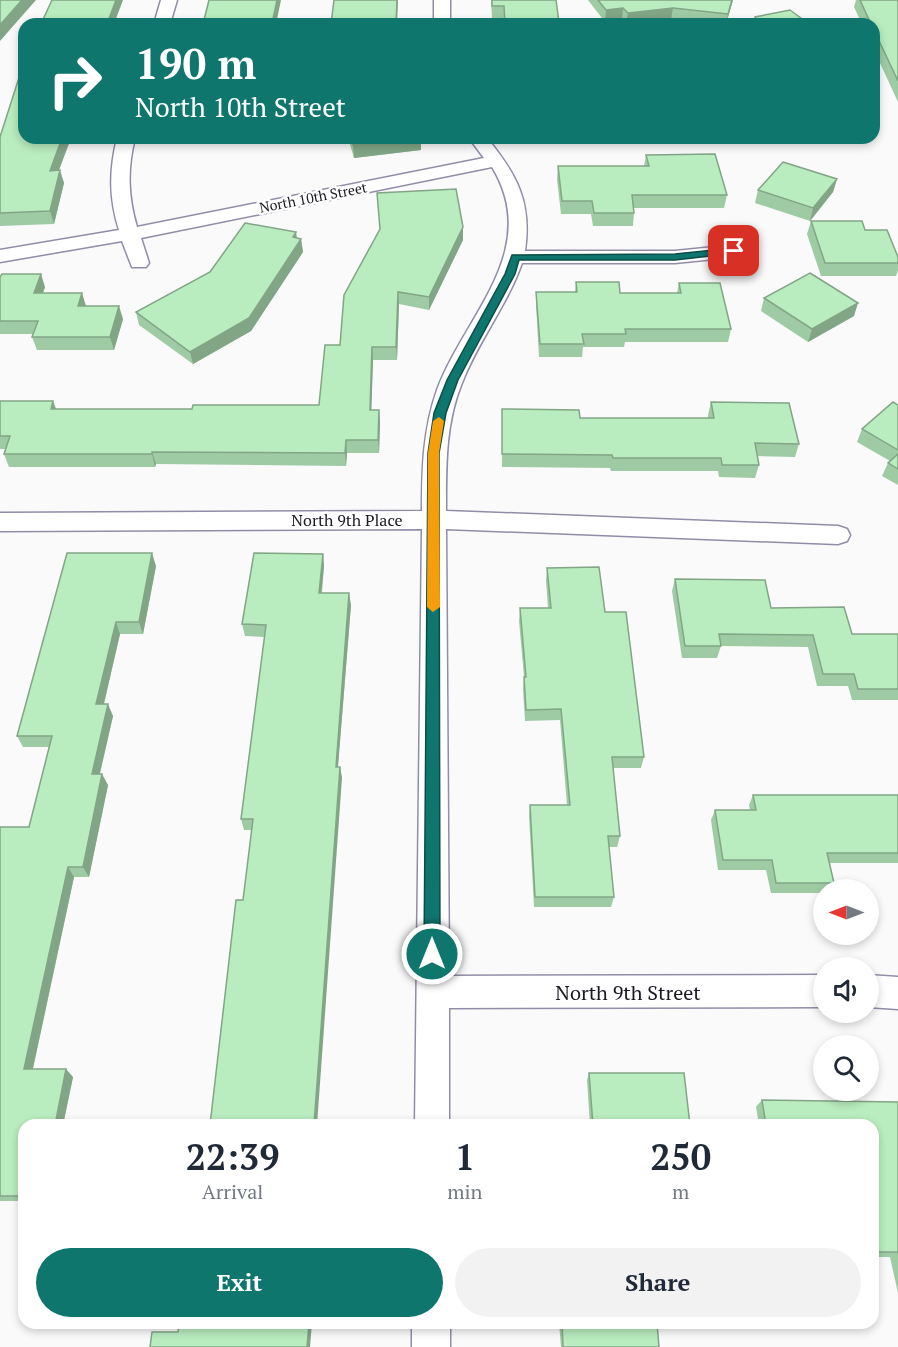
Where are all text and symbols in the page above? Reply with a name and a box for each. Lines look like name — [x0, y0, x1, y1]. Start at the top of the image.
text: 190 m — [135, 35, 256, 91]
icon: right — [36, 42, 114, 120]
text: North 10th Street — [135, 89, 346, 125]
street label: North 10th Street — [258, 177, 369, 217]
pin — [708, 225, 759, 276]
icon: arrive — [717, 234, 750, 267]
street label: North 9th Place — [291, 509, 403, 531]
north arrow — [813, 879, 879, 945]
map controls — [813, 879, 879, 1101]
position arrow — [400, 922, 464, 986]
button: sound — [813, 957, 879, 1023]
street label: North 9th Street — [555, 979, 701, 1006]
button: search — [813, 1035, 879, 1101]
text: 22:39 — [186, 1133, 279, 1180]
text: 1 — [455, 1133, 475, 1180]
text: 250 — [650, 1133, 711, 1180]
text: Arrival — [202, 1178, 263, 1205]
text: min — [447, 1178, 482, 1205]
text: m — [672, 1178, 689, 1205]
button: Exit — [36, 1248, 443, 1317]
button: Share — [455, 1248, 861, 1317]

